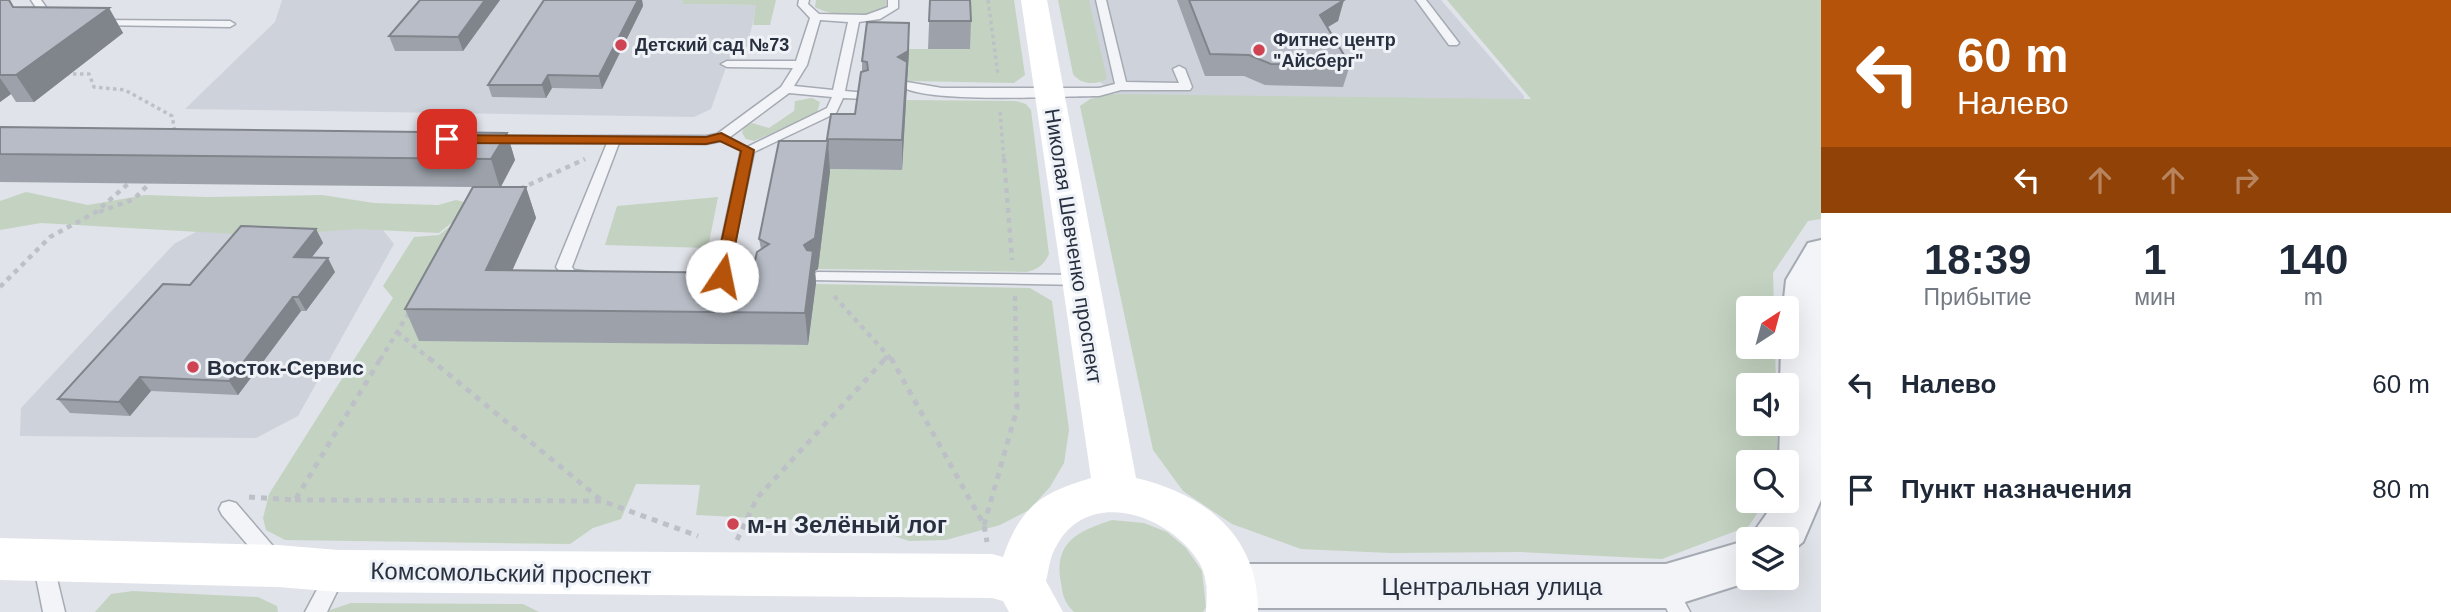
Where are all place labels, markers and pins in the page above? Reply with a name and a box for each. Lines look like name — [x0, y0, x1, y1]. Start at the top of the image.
place label: Фитнес центр "Айсберг" — [1273, 30, 1396, 71]
place label: Детский сад №73 — [635, 35, 789, 55]
marker: Детский сад №73 — [613, 37, 629, 53]
marker: Фитнес центр "Айсберг" — [1251, 42, 1267, 58]
pin — [417, 109, 477, 169]
place label: Восток-Сервис — [207, 356, 364, 379]
marker: Восток-Сервис — [185, 359, 201, 375]
place label: м-н Зелёный лог — [747, 511, 947, 538]
marker: м-н Зелёный лог — [725, 516, 741, 532]

